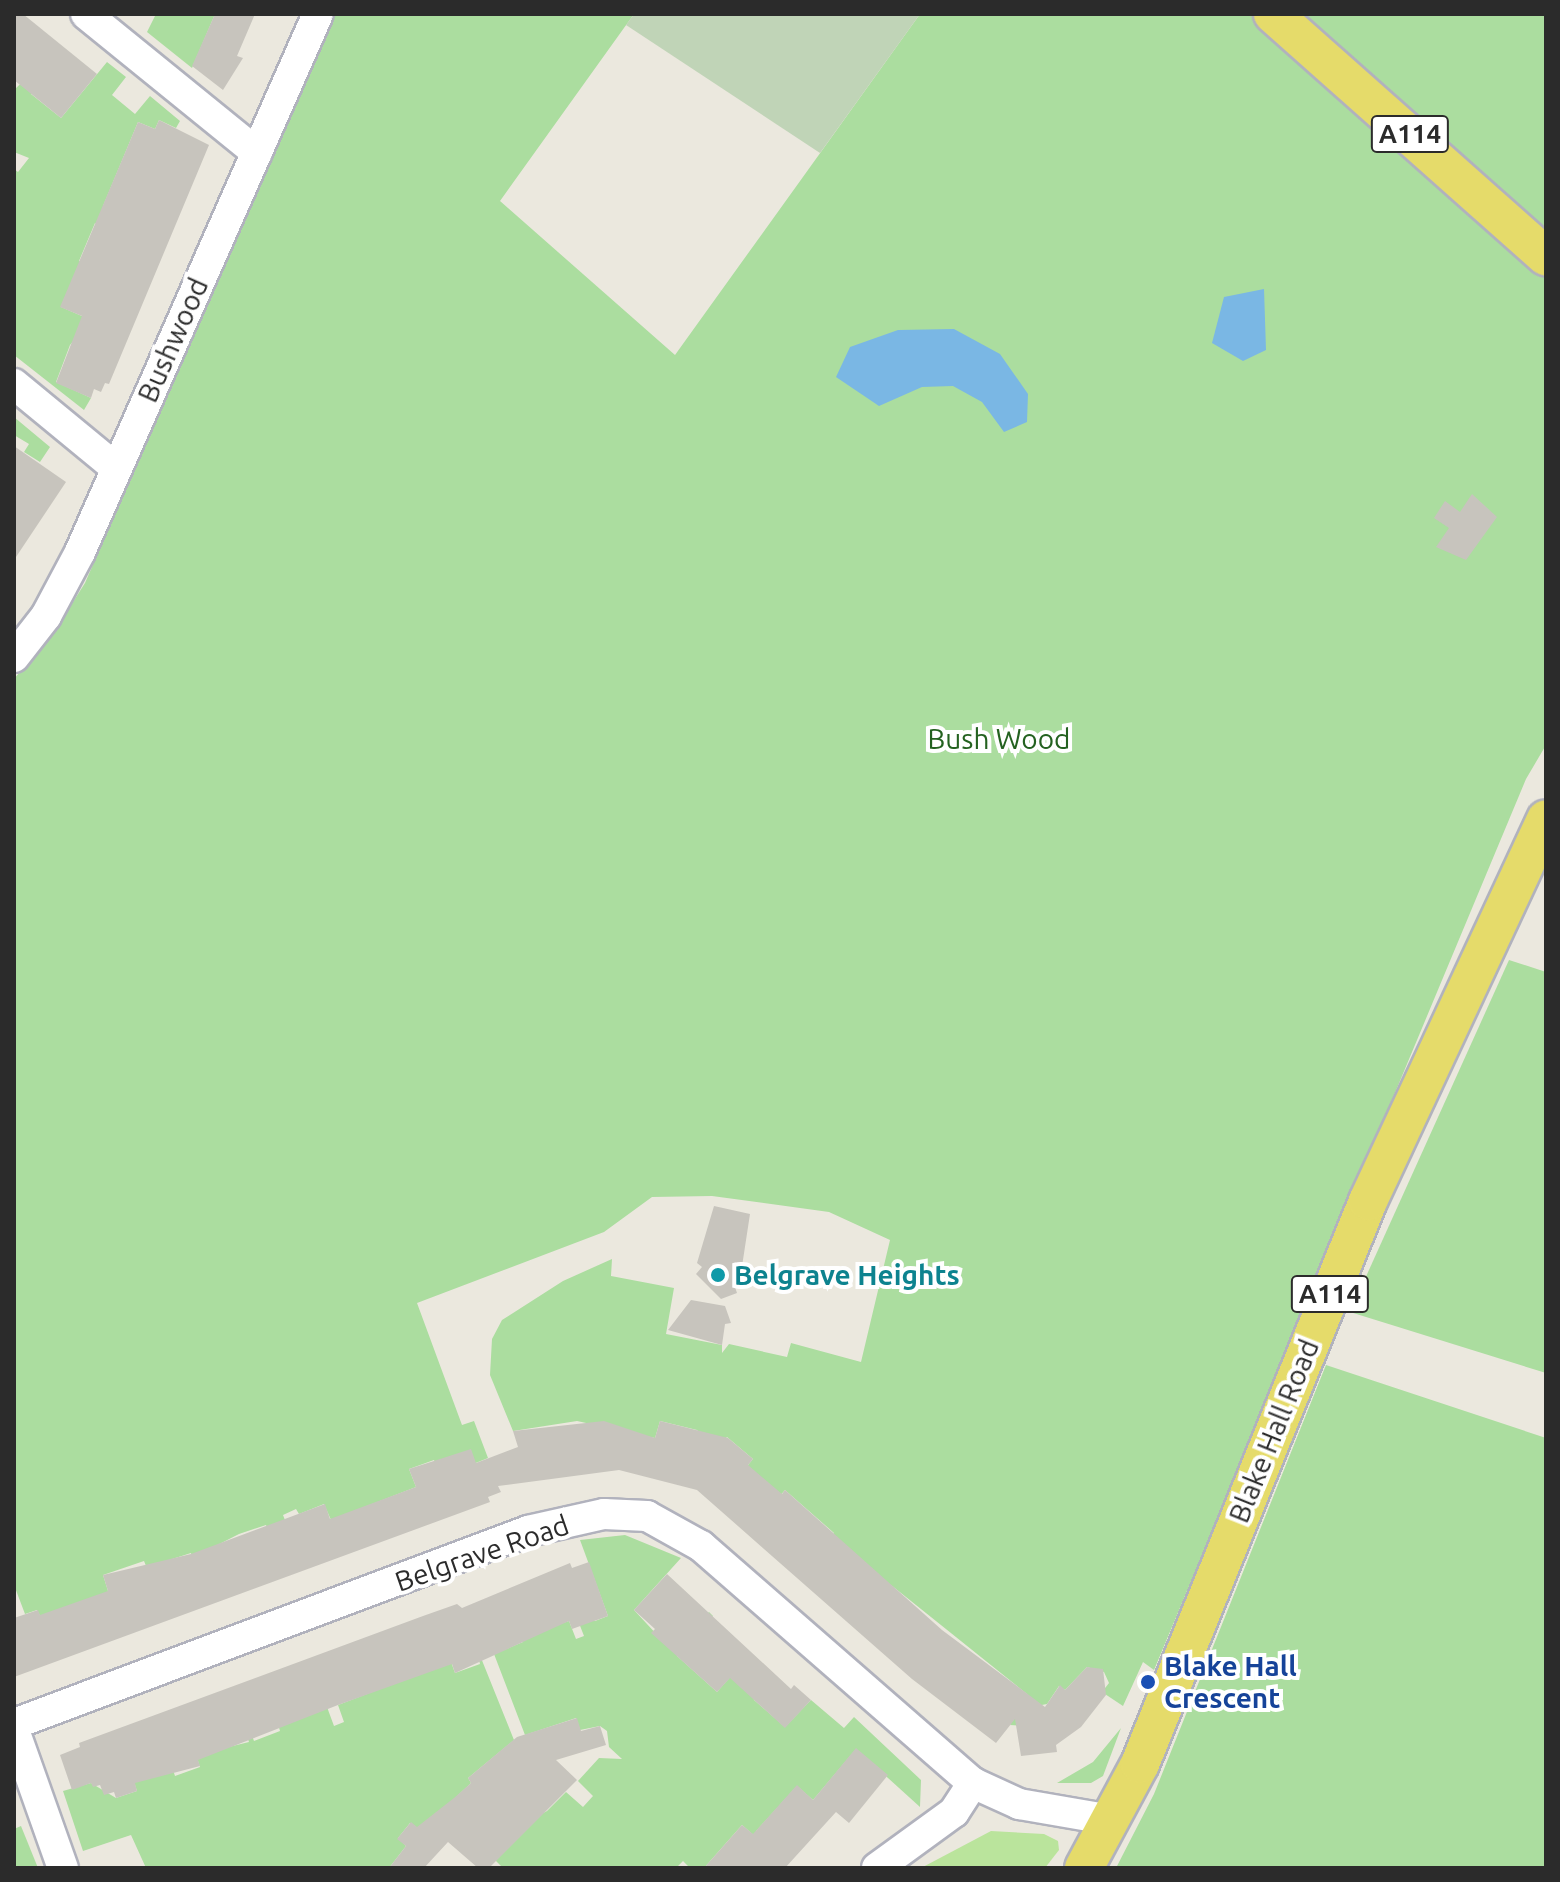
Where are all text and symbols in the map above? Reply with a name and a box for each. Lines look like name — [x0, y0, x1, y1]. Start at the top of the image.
road number: A114 — [1370, 112, 1450, 156]
street label: Bushwood — [131, 273, 215, 407]
park label: Bush Wood — [928, 722, 1070, 756]
place label: Belgrave Heights — [734, 1258, 960, 1292]
marker: Belgrave Heights — [709, 1266, 727, 1284]
road number: A114 — [1290, 1272, 1370, 1316]
street label: Blake Hall Road — [1222, 1334, 1326, 1528]
street label: Belgrave Road — [391, 1508, 573, 1598]
place label: Blake Hall Crescent — [1164, 1649, 1297, 1715]
marker: Blake Hall Crescent — [1139, 1673, 1157, 1691]

